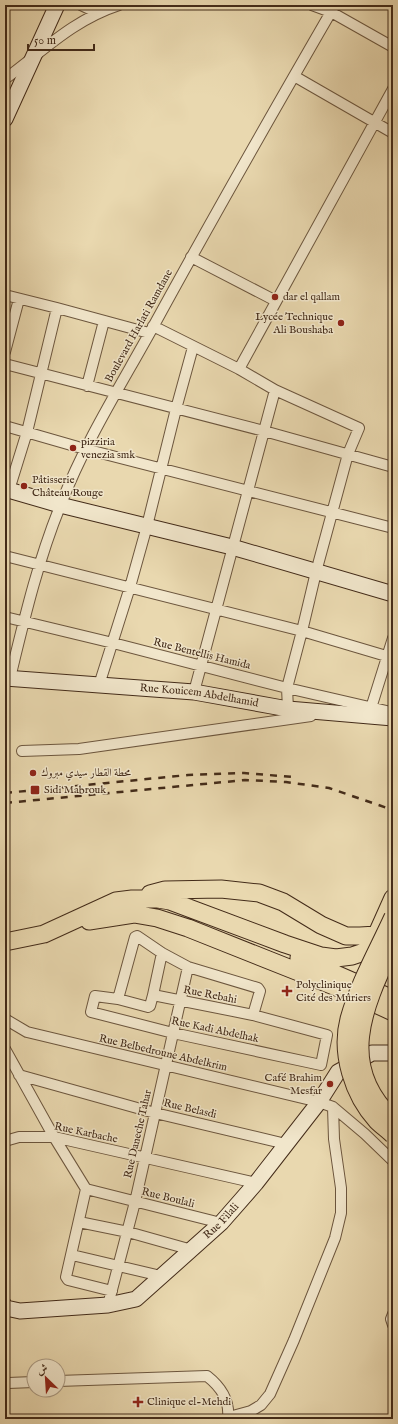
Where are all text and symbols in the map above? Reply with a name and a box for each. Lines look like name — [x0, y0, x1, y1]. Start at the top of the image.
scale bar — [28, 26, 94, 52]
text: 50 m — [34, 33, 56, 48]
street label: Boulevard Harlati Ramdane — [102, 267, 176, 385]
place label: dar el qallam — [283, 290, 341, 304]
marker: dar el qallam — [270, 292, 280, 302]
place label: Lycée Technique Ali Boushaba — [255, 310, 333, 337]
marker: Lycée Technique Ali Boushaba — [336, 318, 346, 328]
place label: pizziria venezia smk — [81, 435, 135, 462]
marker: pizziria venezia smk — [68, 443, 78, 453]
place label: Pâtisserie Château Rouge — [32, 473, 103, 500]
marker: Pâtisserie Château Rouge — [19, 481, 29, 491]
street label: Rue Bentellis Hamida — [152, 635, 252, 673]
street label: Rue Kouicem Abdelhamid — [139, 681, 260, 711]
place label: محطة القطار سيدي مبروك — [41, 766, 131, 781]
marker: محطة القطار سيدي مبروك — [28, 768, 38, 778]
place label: Sidi Mabrouk — [44, 783, 106, 797]
marker: Sidi Mabrouk — [29, 784, 41, 796]
place label: Polyclinique Cité des Mûriers — [296, 978, 371, 1005]
street label: Rue Rebahi — [182, 983, 238, 1007]
marker: Polyclinique Cité des Mûriers — [281, 985, 293, 997]
street label: Rue Kadi Abdelhak — [170, 1014, 260, 1046]
street label: Rue Belbedroune Abdelkrim — [98, 1031, 229, 1075]
place label: Café Brahim Mesfar — [265, 1071, 322, 1098]
marker: Café Brahim Mesfar — [325, 1079, 335, 1089]
street label: Rue Daneche Tahar — [121, 1088, 155, 1180]
street label: Rue Belasdi — [162, 1096, 218, 1122]
street label: Rue Karbache — [53, 1119, 119, 1147]
street label: Rue Boulali — [140, 1185, 196, 1211]
street label: Rue Filali — [201, 1200, 242, 1242]
north arrow — [26, 1358, 66, 1398]
text: ش — [34, 1361, 50, 1378]
place label: Clinique el-Mehdi — [147, 1395, 231, 1409]
marker: Clinique el-Mehdi — [132, 1396, 144, 1408]

